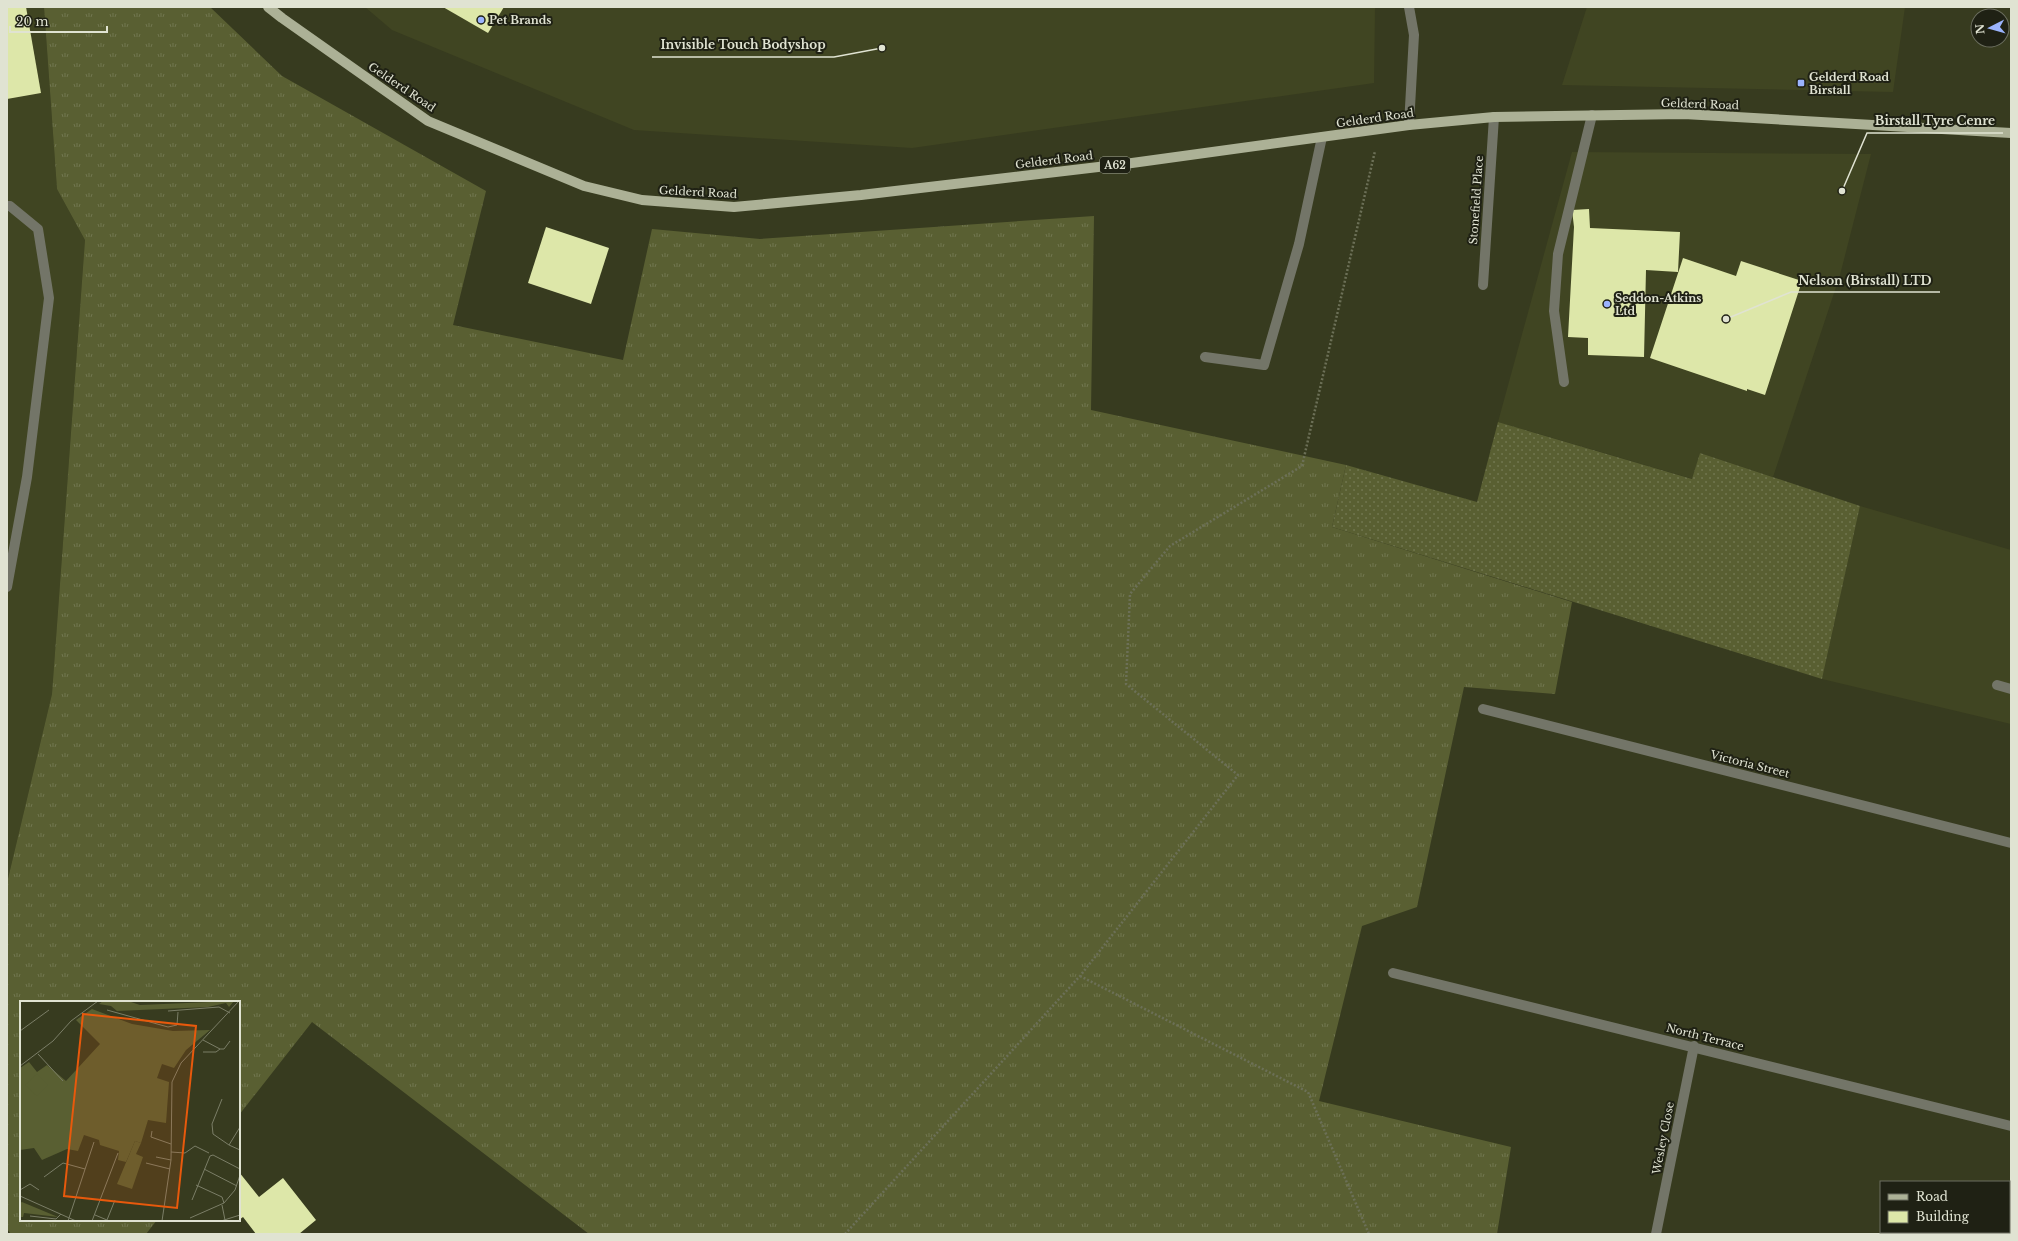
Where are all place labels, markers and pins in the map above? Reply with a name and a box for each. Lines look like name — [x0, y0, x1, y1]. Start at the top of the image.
place label: Pet Brands — [489, 13, 551, 27]
marker: Pet Brands — [476, 15, 486, 25]
callout: Invisible Touch Bodyshop — [652, 33, 834, 57]
place label: Gelderd Road Birstall — [1809, 70, 1889, 97]
marker: Gelderd Road Birstall — [1796, 78, 1806, 88]
callout: Birstall Tyre Cenre — [1867, 109, 2003, 133]
callout: Nelson (Birstall) LTD — [1791, 268, 1940, 292]
place label: Seddon-Atkins Ltd — [1615, 291, 1701, 318]
marker: Seddon-Atkins Ltd — [1602, 299, 1612, 309]

